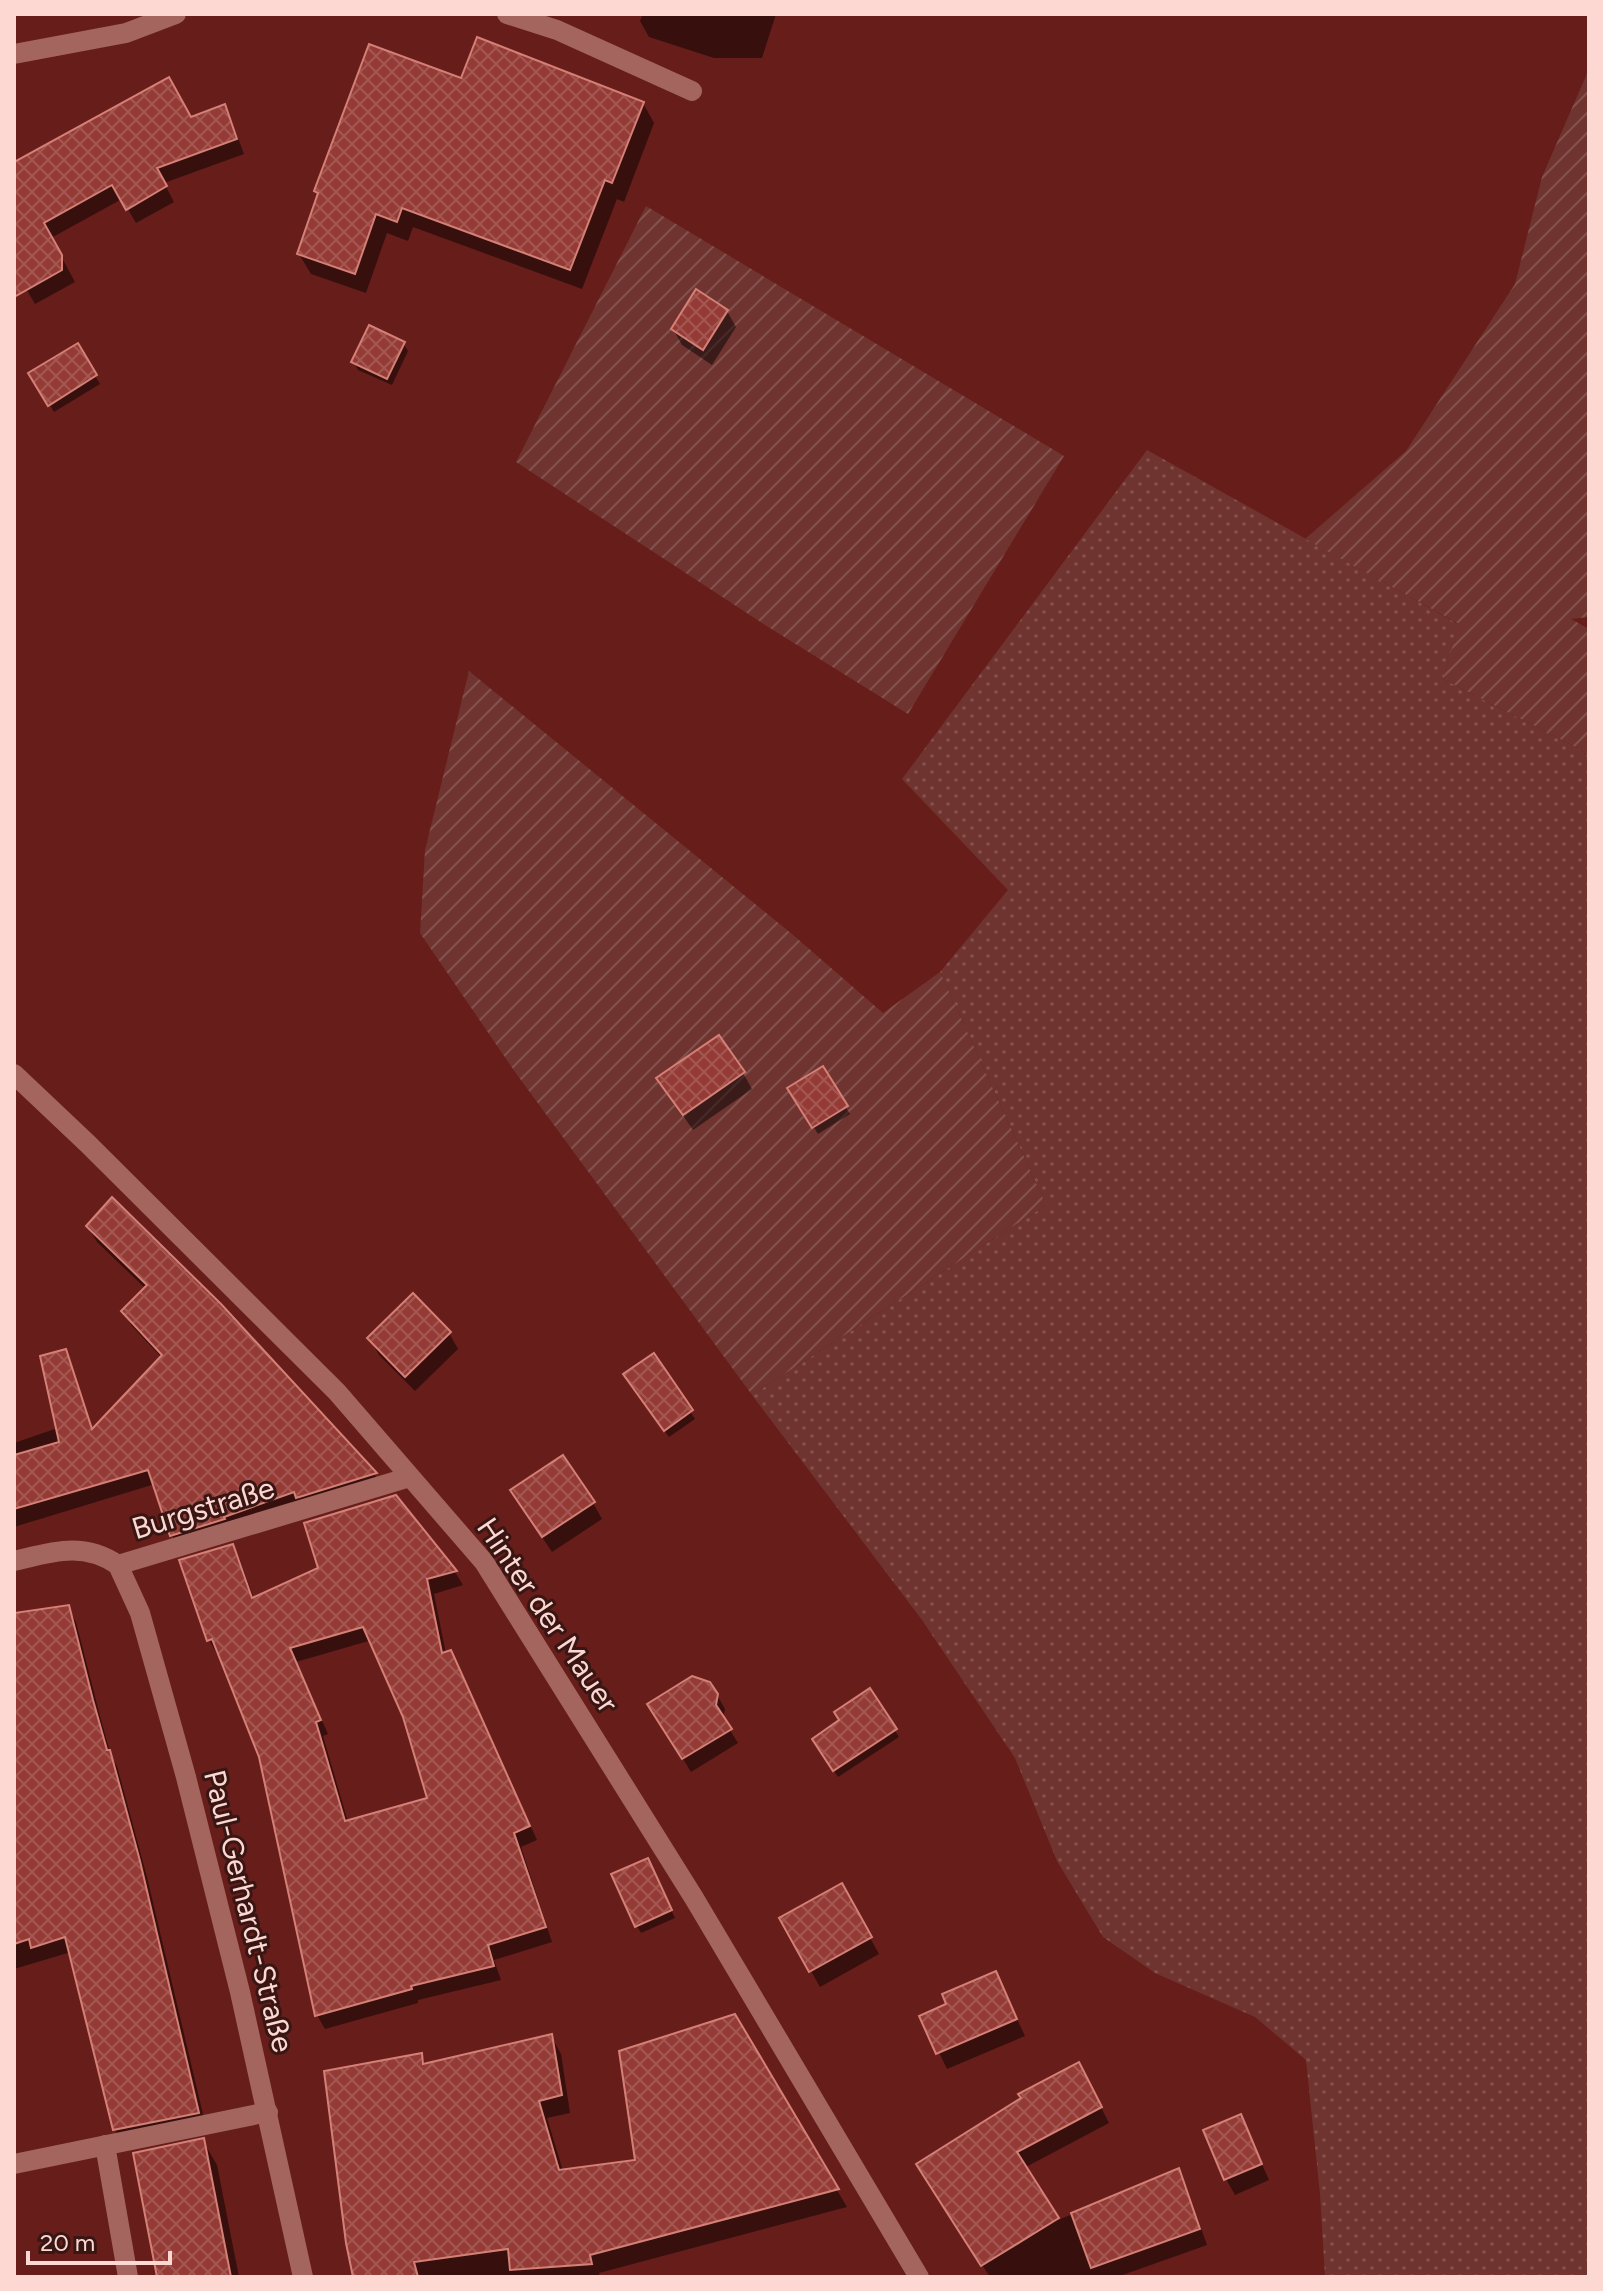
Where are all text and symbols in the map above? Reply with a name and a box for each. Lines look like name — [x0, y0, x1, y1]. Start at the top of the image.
street label: Burgstraße — [127, 1469, 279, 1547]
street label: Hinter der Mauer — [469, 1511, 627, 1719]
street label: Paul-Gerhardt-Straße — [196, 1766, 302, 2056]
scale bar — [28, 2215, 170, 2265]
text: 20 m — [40, 2228, 95, 2257]

